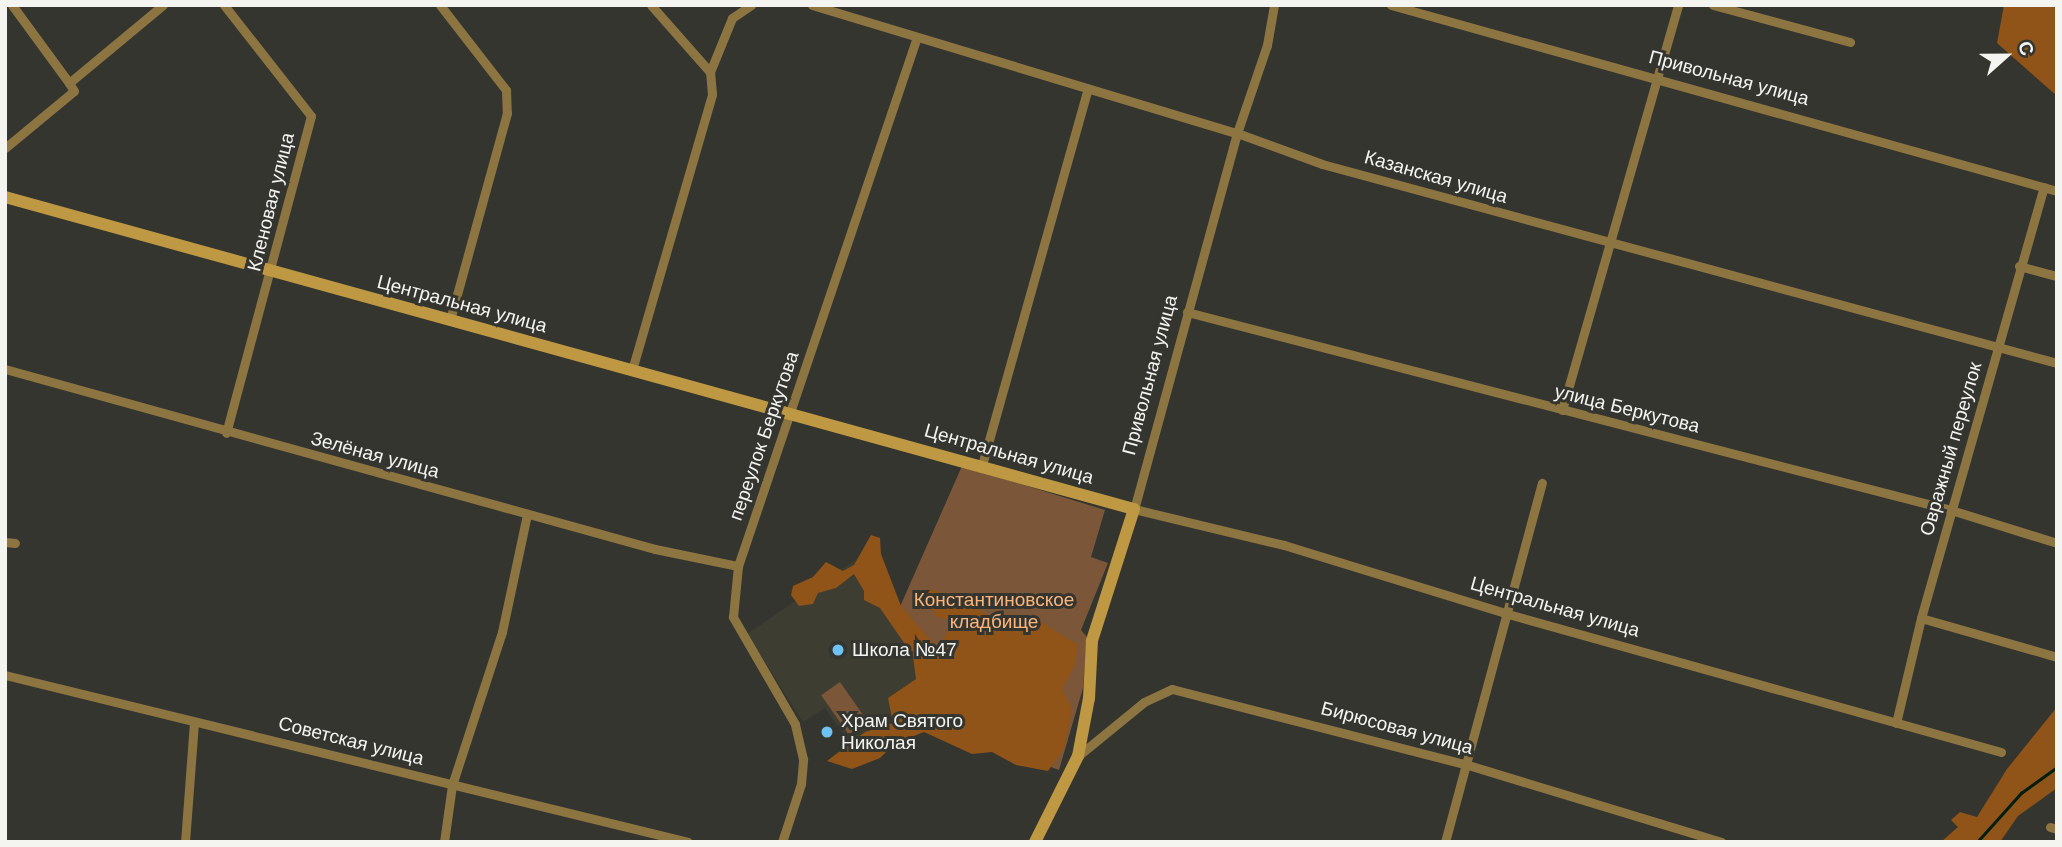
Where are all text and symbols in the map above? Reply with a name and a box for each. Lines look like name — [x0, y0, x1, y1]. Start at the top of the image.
north arrow — [1971, 21, 2041, 91]
text: С — [2014, 38, 2038, 58]
street label: Привольная улица — [1647, 46, 1811, 110]
street label: Кленовая улица — [243, 130, 299, 274]
street label: Казанская улица — [1362, 146, 1510, 208]
street label: Центральная улица — [375, 270, 549, 338]
street label: Привольная улица — [1118, 293, 1182, 457]
street label: переулок Беркутова — [724, 348, 804, 524]
street label: Овражный переулок — [1915, 359, 1987, 539]
street label: улица Беркутова — [1552, 380, 1702, 438]
street label: Центральная улица — [922, 419, 1096, 489]
street label: Зелёная улица — [308, 427, 442, 483]
street label: Центральная улица — [1468, 572, 1642, 642]
park label: Константиновское кладбище — [914, 589, 1074, 633]
place label: Школа №47 — [852, 639, 957, 661]
marker: Школа №47 — [830, 642, 846, 658]
street label: Бирюсовая улица — [1319, 697, 1475, 759]
place label: Храм Святого Николая — [841, 710, 963, 754]
street label: Советская улица — [276, 712, 426, 770]
marker: Храм Святого Николая — [819, 724, 835, 740]

